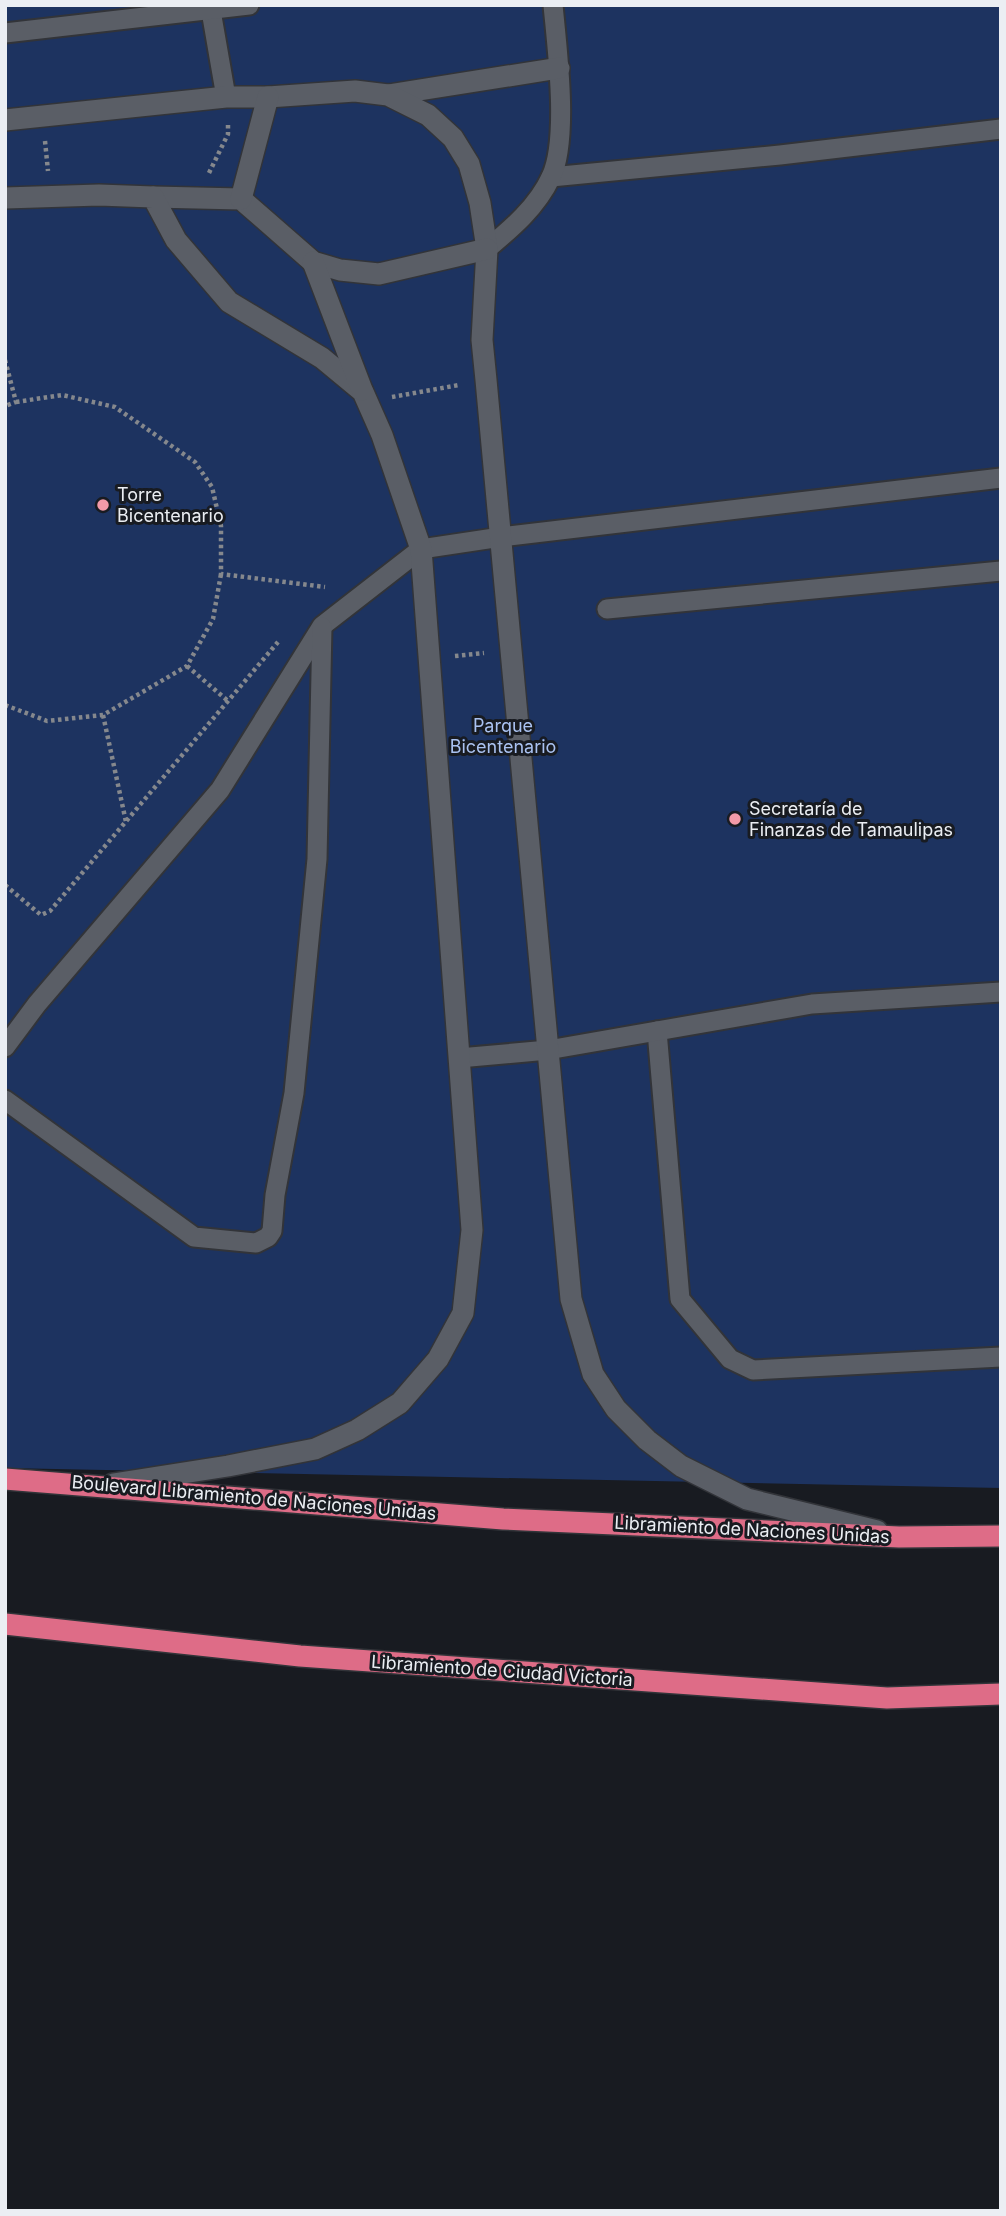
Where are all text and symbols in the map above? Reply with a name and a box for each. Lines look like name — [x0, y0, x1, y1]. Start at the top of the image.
place label: Torre Bicentenario — [117, 484, 224, 526]
marker: Torre Bicentenario — [95, 497, 111, 513]
park label: Parque Bicentenario — [450, 715, 556, 757]
place label: Secretaría de Finanzas de Tamaulipas — [749, 798, 953, 840]
marker: Secretaría de Finanzas de Tamaulipas — [727, 811, 743, 827]
street label: Boulevard Libramiento de Naciones Unidas — [71, 1471, 437, 1524]
street label: Libramiento de Naciones Unidas — [614, 1512, 890, 1547]
street label: Libramiento de Ciudad Victoria — [370, 1651, 634, 1690]

